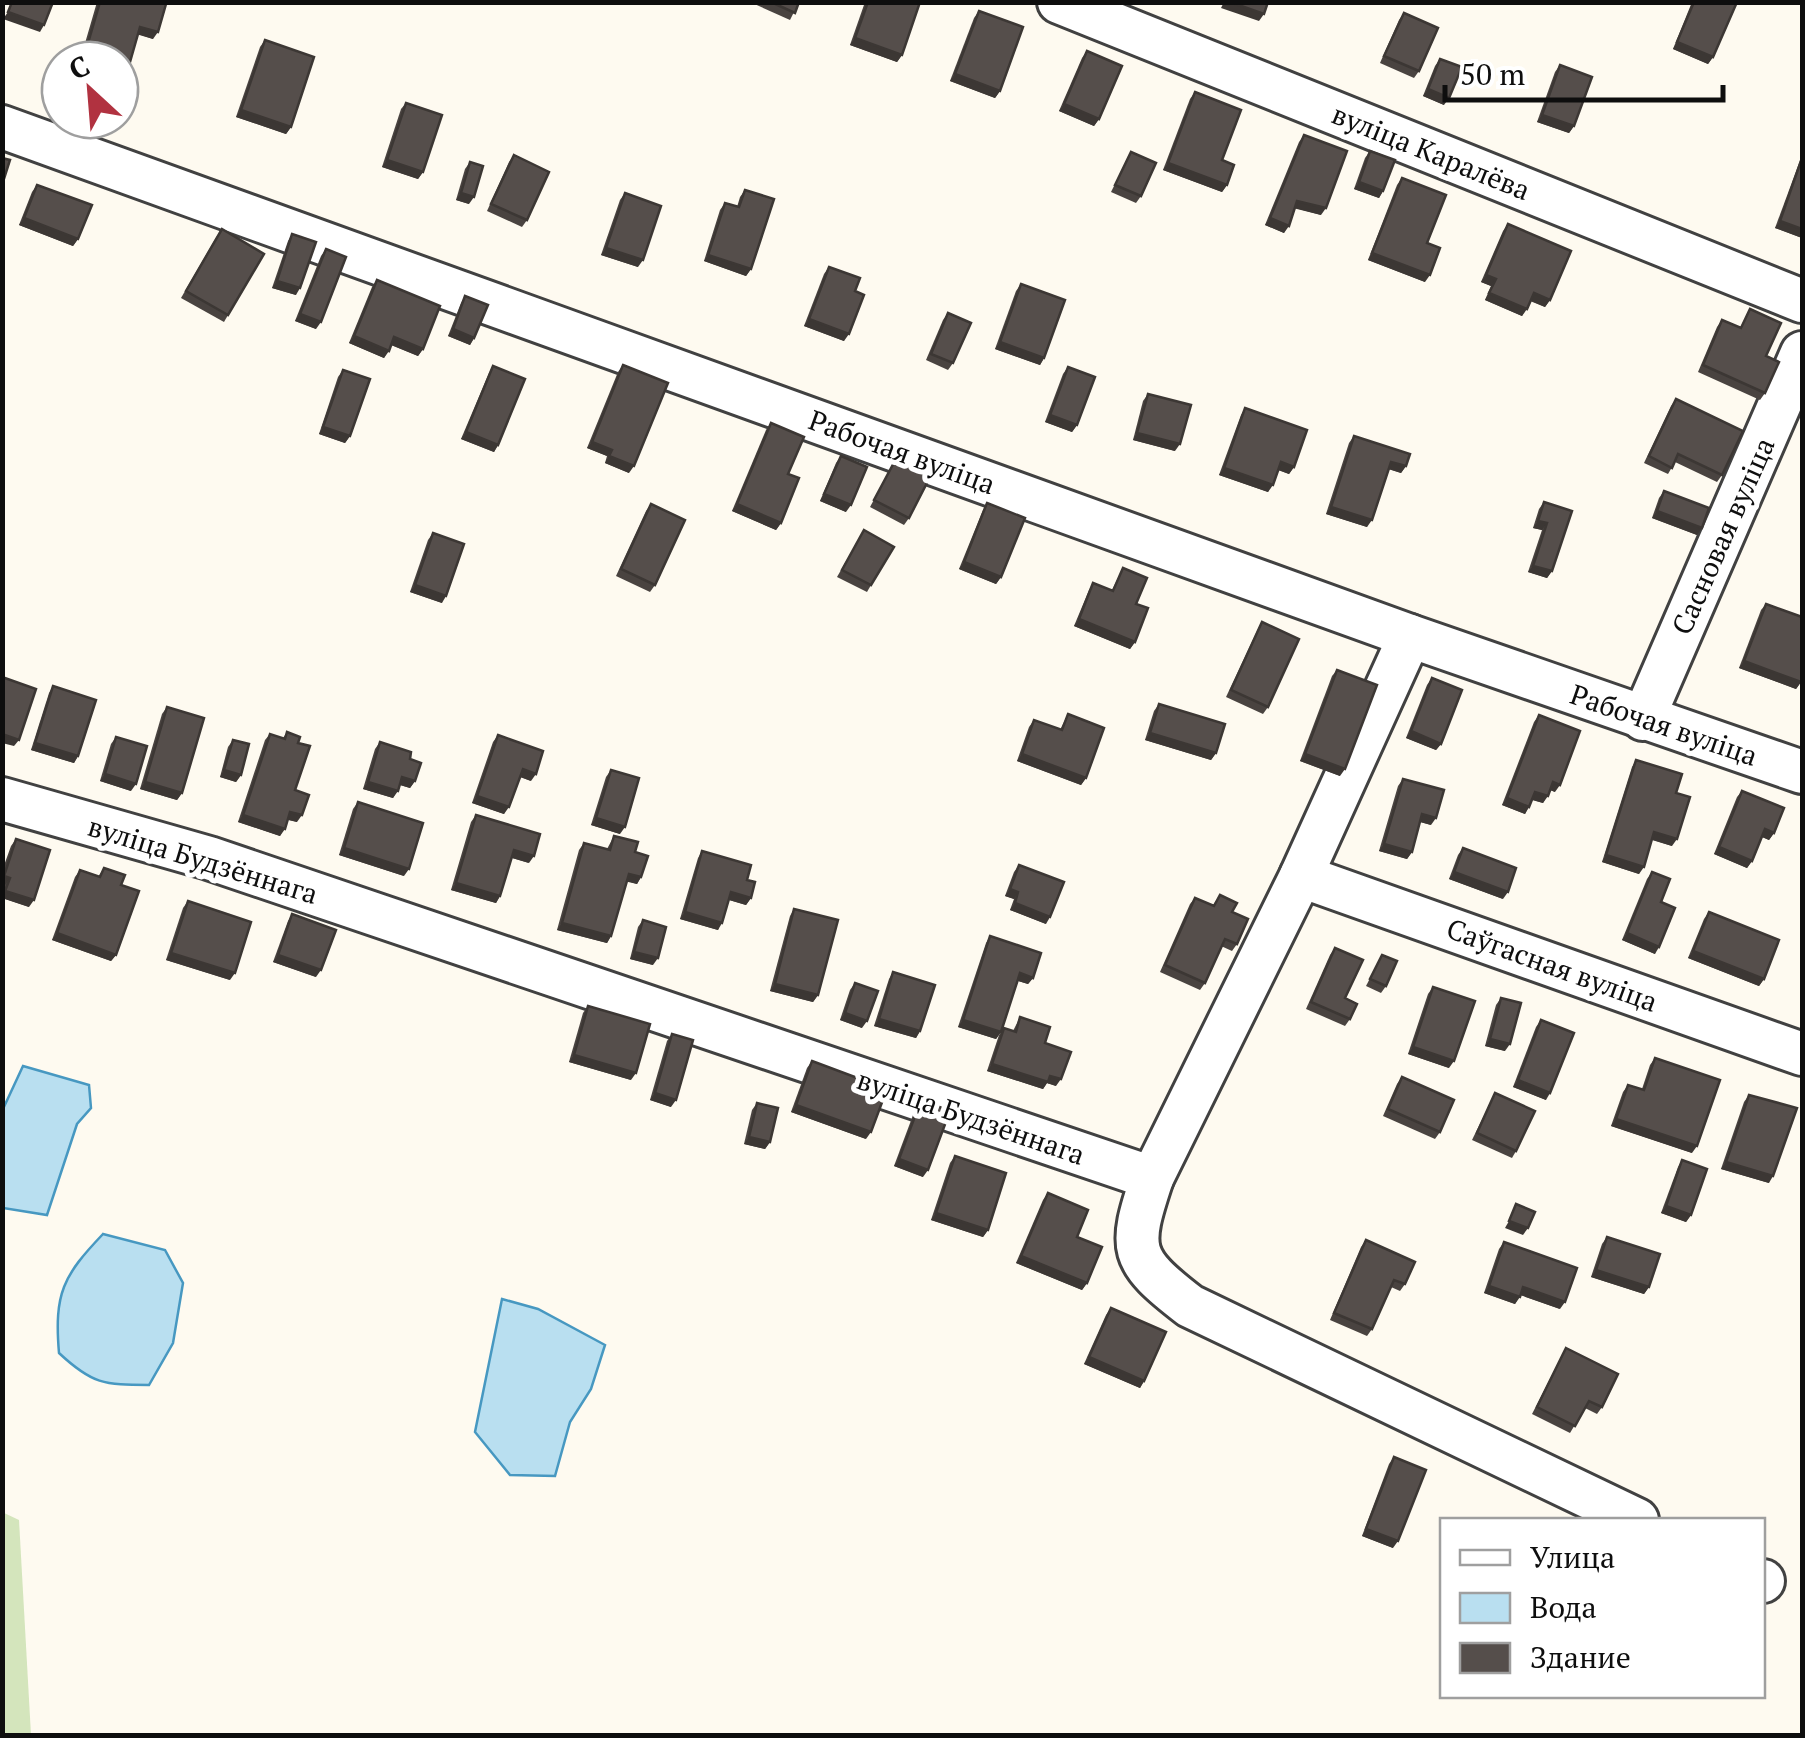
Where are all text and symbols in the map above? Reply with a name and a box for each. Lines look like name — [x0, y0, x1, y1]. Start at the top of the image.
north arrow — [40, 40, 140, 140]
scale bar — [1445, 40, 1722, 102]
text: С — [63, 46, 95, 88]
text: 50 m — [1460, 54, 1525, 94]
street label: вуліца Каралёва — [1327, 95, 1536, 208]
street label: Рабочая вуліца — [804, 401, 1000, 502]
street label: Сасновая вуліца — [1663, 432, 1782, 640]
street label: Рабочая вуліца — [1566, 675, 1763, 774]
street label: вуліца Будзённага — [84, 807, 323, 912]
street label: Саўгасная вуліца — [1442, 909, 1663, 1020]
street label: вуліца Будзённага — [852, 1060, 1090, 1173]
legend — [1440, 1518, 1765, 1698]
text: Улица — [1530, 1537, 1615, 1577]
text: Вода — [1530, 1587, 1597, 1627]
text: Здание — [1530, 1637, 1631, 1677]

